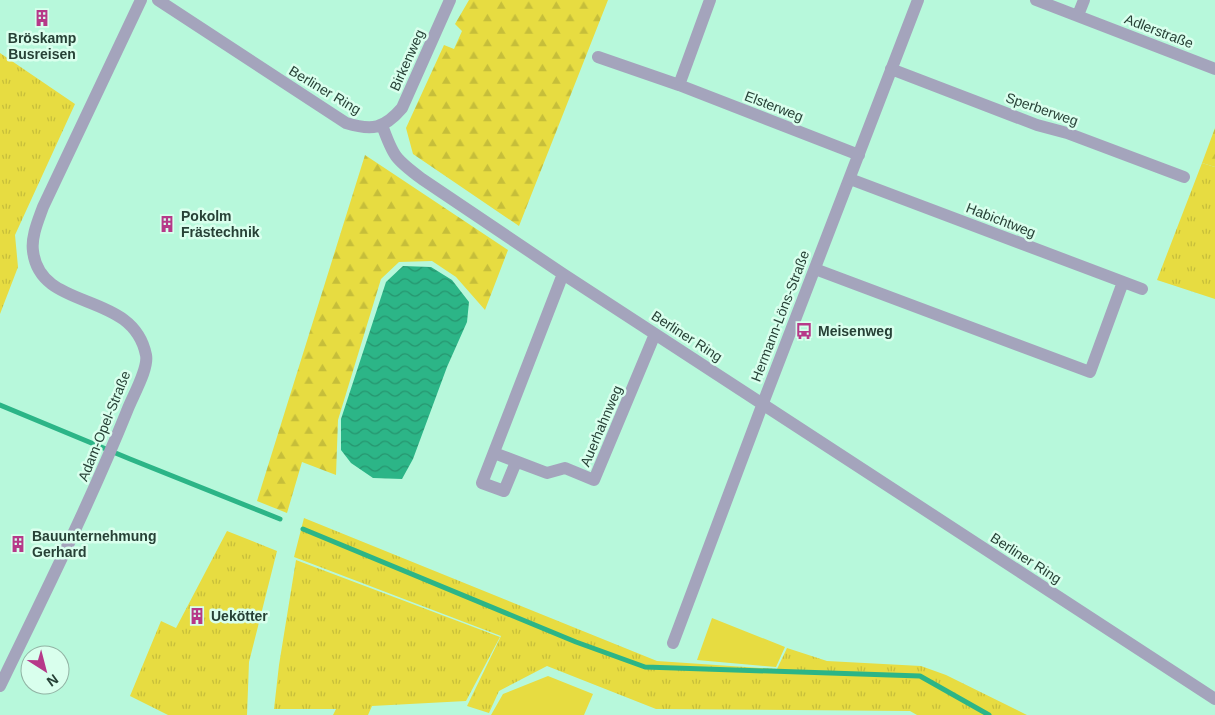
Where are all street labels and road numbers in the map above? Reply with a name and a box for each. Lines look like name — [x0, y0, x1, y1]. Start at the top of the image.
street label: Adlerstraße — [1122, 11, 1196, 52]
street label: Birkenweg — [386, 27, 428, 93]
street label: Berliner Ring — [286, 62, 364, 118]
street label: Elsterweg — [742, 88, 806, 124]
street label: Sperberweg — [1004, 89, 1080, 129]
street label: Habichtweg — [964, 199, 1038, 241]
street label: Hermann-Löns-Straße — [748, 248, 813, 384]
street label: Berliner Ring — [649, 307, 725, 365]
street label: Adam-Opel-Straße — [75, 368, 134, 483]
street label: Auerhahnweg — [577, 383, 625, 469]
street label: Berliner Ring — [988, 529, 1064, 587]

